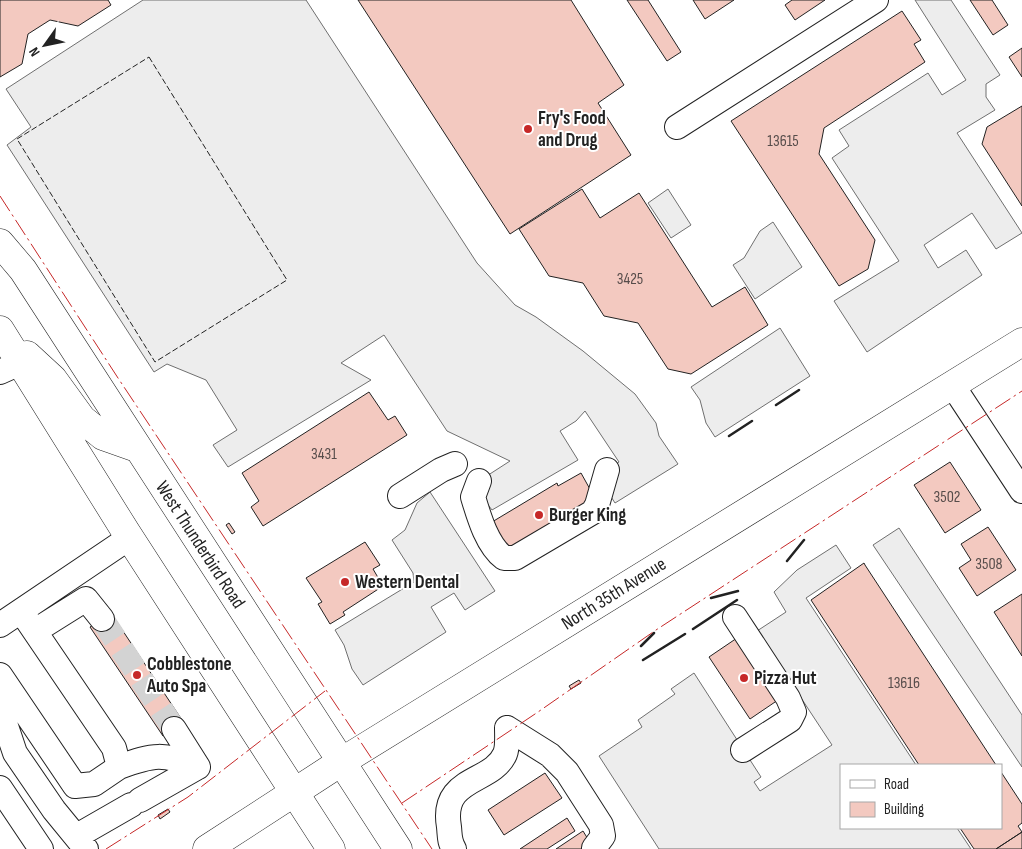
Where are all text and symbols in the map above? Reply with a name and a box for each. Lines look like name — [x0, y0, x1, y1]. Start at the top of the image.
north arrow — [20, 20, 70, 70]
text: N — [25, 44, 44, 60]
place label: Fry's Food and Drug — [538, 107, 606, 152]
marker: Fry's Food and Drug — [522, 123, 534, 135]
house number: 13615 — [767, 132, 799, 151]
house number: 3425 — [617, 270, 643, 289]
house number: 3431 — [311, 445, 337, 464]
street label: West Thunderbird Road — [150, 477, 250, 613]
house number: 3502 — [934, 488, 960, 507]
place label: Burger King — [549, 504, 626, 527]
marker: Burger King — [533, 509, 545, 521]
street label: North 35th Avenue — [557, 553, 671, 635]
house number: 3508 — [975, 555, 1003, 574]
place label: Western Dental — [355, 571, 459, 594]
marker: Western Dental — [339, 576, 351, 588]
place label: Cobblestone Auto Spa — [146, 653, 232, 698]
place label: Pizza Hut — [754, 667, 817, 690]
marker: Cobblestone Auto Spa — [131, 669, 143, 681]
marker: Pizza Hut — [738, 672, 750, 684]
house number: 13616 — [888, 674, 920, 693]
legend — [840, 764, 1002, 829]
text: Road — [884, 775, 909, 794]
text: Building — [884, 800, 924, 819]

